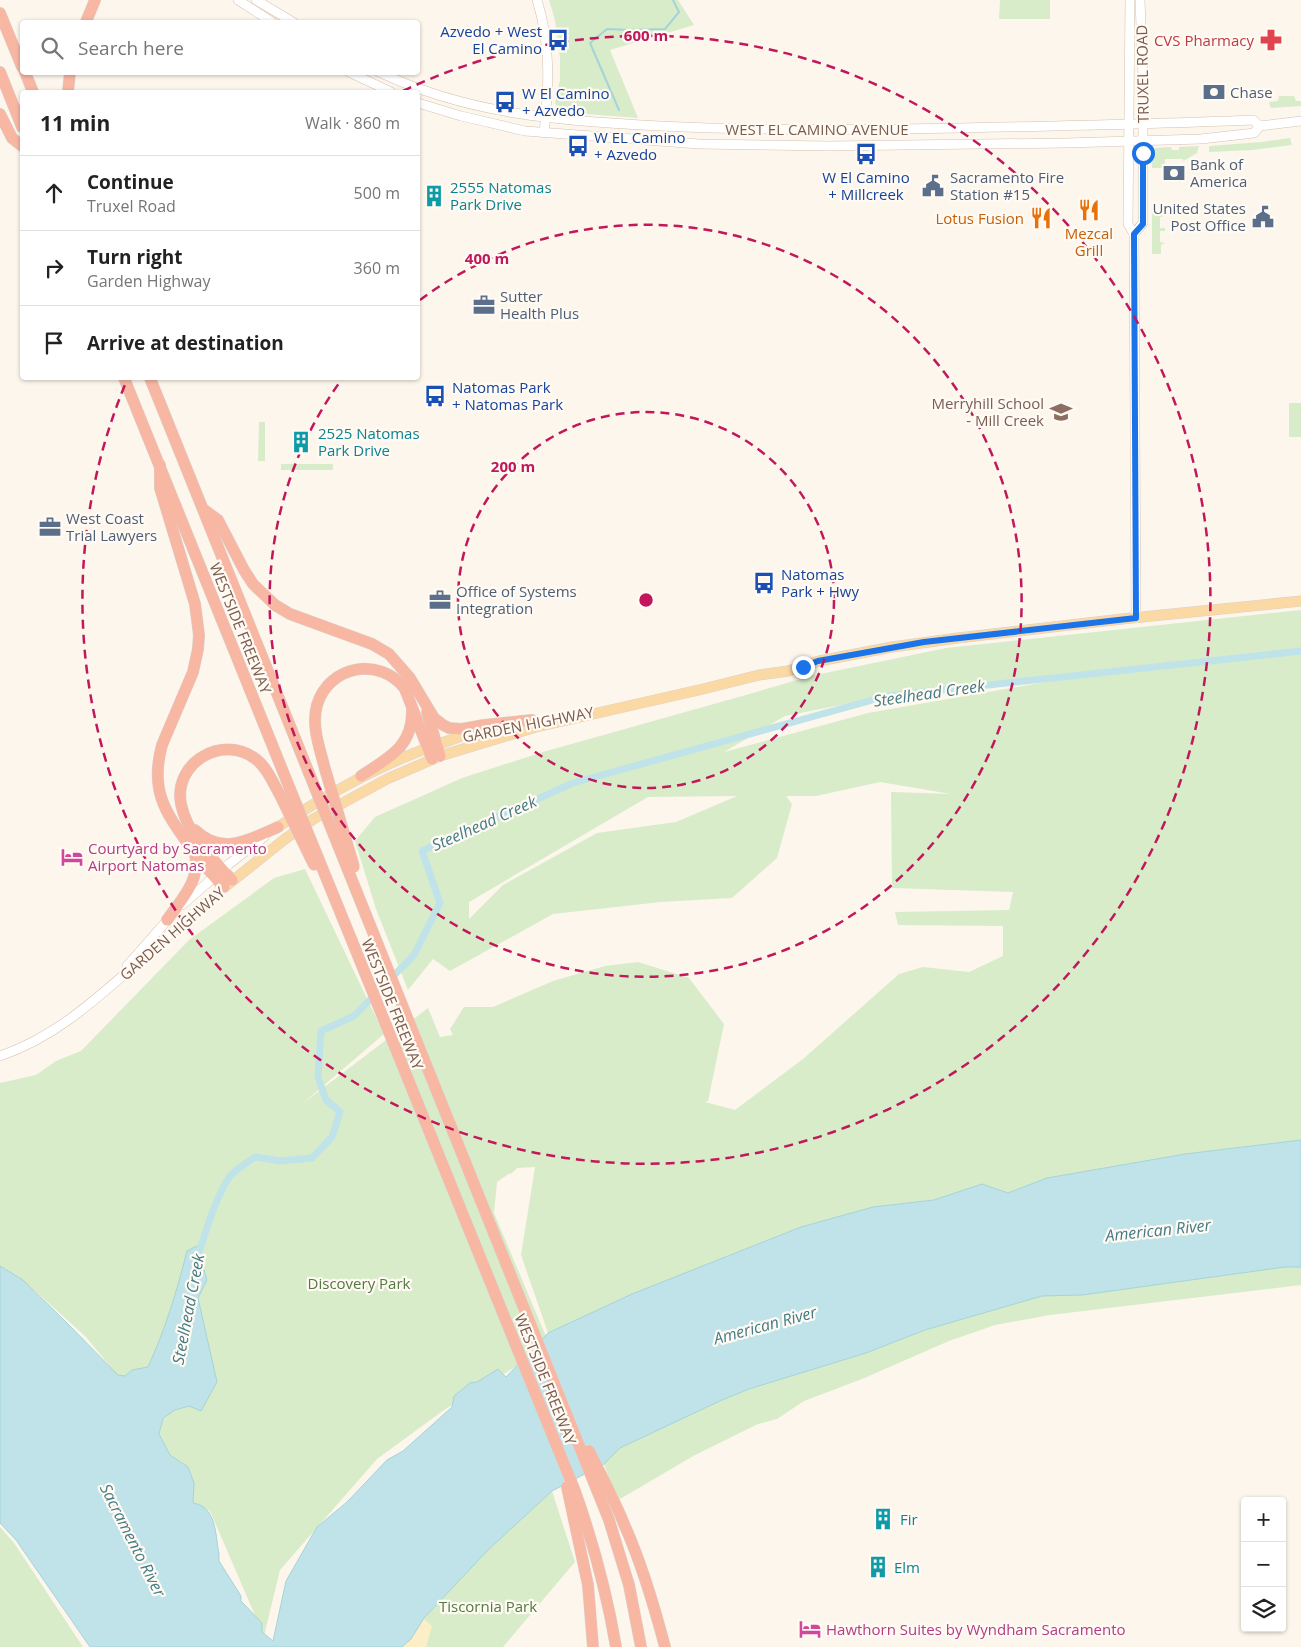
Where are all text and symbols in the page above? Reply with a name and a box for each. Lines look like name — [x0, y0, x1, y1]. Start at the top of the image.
search box — [20, 20, 420, 75]
place label: Azvedo + West El Camino — [440, 21, 542, 58]
text: 600 m — [624, 25, 668, 45]
street label: TRUXEL ROAD — [1131, 25, 1153, 123]
bus stop icon: Azvedo + West El Camino — [545, 27, 571, 53]
pharmacy icon: CVS Pharmacy — [1258, 27, 1284, 53]
place label: CVS Pharmacy — [1154, 30, 1254, 50]
icon: search — [38, 34, 66, 62]
text: Search here — [78, 35, 184, 61]
bank icon: Chase — [1201, 79, 1227, 105]
place label: Chase — [1230, 82, 1273, 102]
place label: W El Camino + Azvedo — [522, 83, 609, 120]
bus stop icon: W El Camino + Azvedo — [492, 89, 518, 115]
text: 11 min — [40, 109, 110, 137]
text: Walk · 860 m — [305, 112, 400, 134]
street label: WEST EL CAMINO AVENUE — [725, 119, 909, 139]
place label: W EL Camino + Azvedo — [594, 127, 686, 164]
bus stop icon: W EL Camino + Azvedo — [565, 133, 591, 159]
bus stop icon: W El Camino + Millcreek — [853, 141, 879, 167]
route start — [1132, 142, 1155, 165]
place label: Bank of America — [1190, 154, 1247, 191]
bank icon: Bank of America — [1161, 160, 1187, 186]
place label: W El Camino + Millcreek — [822, 167, 910, 204]
place label: Sacramento Fire Station #15 — [950, 167, 1064, 204]
text: Continue — [87, 169, 174, 195]
public building icon: Sacramento Fire Station #15 — [920, 173, 946, 199]
place label: 2555 Natomas Park Drive — [450, 177, 552, 214]
icon: ahead — [40, 179, 68, 207]
text: 500 m — [354, 182, 400, 204]
building icon: 2555 Natomas Park Drive — [421, 183, 447, 209]
text: Truxel Road — [87, 195, 176, 217]
restaurant icon: Mezcal Grill — [1076, 197, 1102, 223]
place label: United States Post Office — [1152, 198, 1246, 235]
public building icon: United States Post Office — [1250, 204, 1276, 230]
restaurant icon: Lotus Fusion — [1028, 205, 1054, 231]
place label: Lotus Fusion — [935, 208, 1024, 228]
place label: Mezcal Grill — [1065, 223, 1113, 260]
text: Turn right — [87, 244, 182, 270]
text: 400 m — [465, 248, 509, 268]
icon: right — [40, 254, 68, 282]
text: 360 m — [354, 257, 400, 279]
text: Garden Highway — [87, 270, 210, 292]
place label: Sutter Health Plus — [500, 286, 579, 323]
office icon: Sutter Health Plus — [471, 292, 497, 318]
icon: arrive — [40, 329, 68, 357]
text: Arrive at destination — [87, 330, 284, 356]
place label: Natomas Park + Natomas Park — [452, 377, 563, 414]
bus stop icon: Natomas Park + Natomas Park — [422, 383, 448, 409]
place label: Merryhill School - Mill Creek — [931, 393, 1044, 430]
school or university icon: Merryhill School - Mill Creek — [1048, 399, 1074, 425]
place label: 2525 Natomas Park Drive — [318, 423, 420, 460]
building icon: 2525 Natomas Park Drive — [288, 429, 314, 455]
text: 200 m — [491, 456, 535, 476]
place label: West Coast Trial Lawyers — [66, 508, 157, 545]
office icon: West Coast Trial Lawyers — [37, 514, 63, 540]
street label: WESTSIDE FREEWAY — [206, 560, 277, 697]
place label: Natomas Park + Hwy — [781, 564, 859, 601]
bus stop icon: Natomas Park + Hwy — [751, 570, 777, 596]
place label: Office of Systems Integration — [456, 581, 577, 618]
office icon: Office of Systems Integration — [427, 587, 453, 613]
centre of rings — [637, 591, 655, 609]
route end — [792, 656, 815, 679]
water label: Steelhead Creek — [872, 674, 987, 712]
street label: GARDEN HIGHWAY — [461, 701, 596, 747]
water label: Steelhead Creek — [428, 790, 541, 856]
place label: Courtyard by Sacramento Airport Natomas — [88, 838, 267, 875]
hotel icon: Courtyard by Sacramento Airport Natomas — [59, 844, 85, 870]
street label: GARDEN HIGHWAY — [115, 881, 229, 984]
street label: WESTSIDE FREEWAY — [358, 936, 429, 1073]
water label: American River — [1103, 1213, 1212, 1247]
water label: Steelhead Creek — [166, 1251, 210, 1366]
park label: Discovery Park — [308, 1273, 411, 1293]
water label: American River — [710, 1301, 820, 1350]
street label: WESTSIDE FREEWAY — [511, 1311, 582, 1448]
water label: Sacramento River — [95, 1480, 171, 1601]
map controls — [1241, 1497, 1286, 1632]
button: + — [1241, 1497, 1286, 1542]
building icon: Fir — [870, 1506, 896, 1532]
place label: Fir — [900, 1509, 918, 1529]
button: − — [1241, 1542, 1286, 1587]
building icon: Elm — [865, 1554, 891, 1580]
place label: Elm — [894, 1557, 920, 1577]
button: layers — [1241, 1587, 1286, 1632]
park label: Tiscornia Park — [439, 1596, 537, 1616]
hotel icon: Hawthorn Suites by Wyndham Sacramento — [797, 1616, 823, 1642]
place label: Hawthorn Suites by Wyndham Sacramento — [826, 1619, 1126, 1639]

